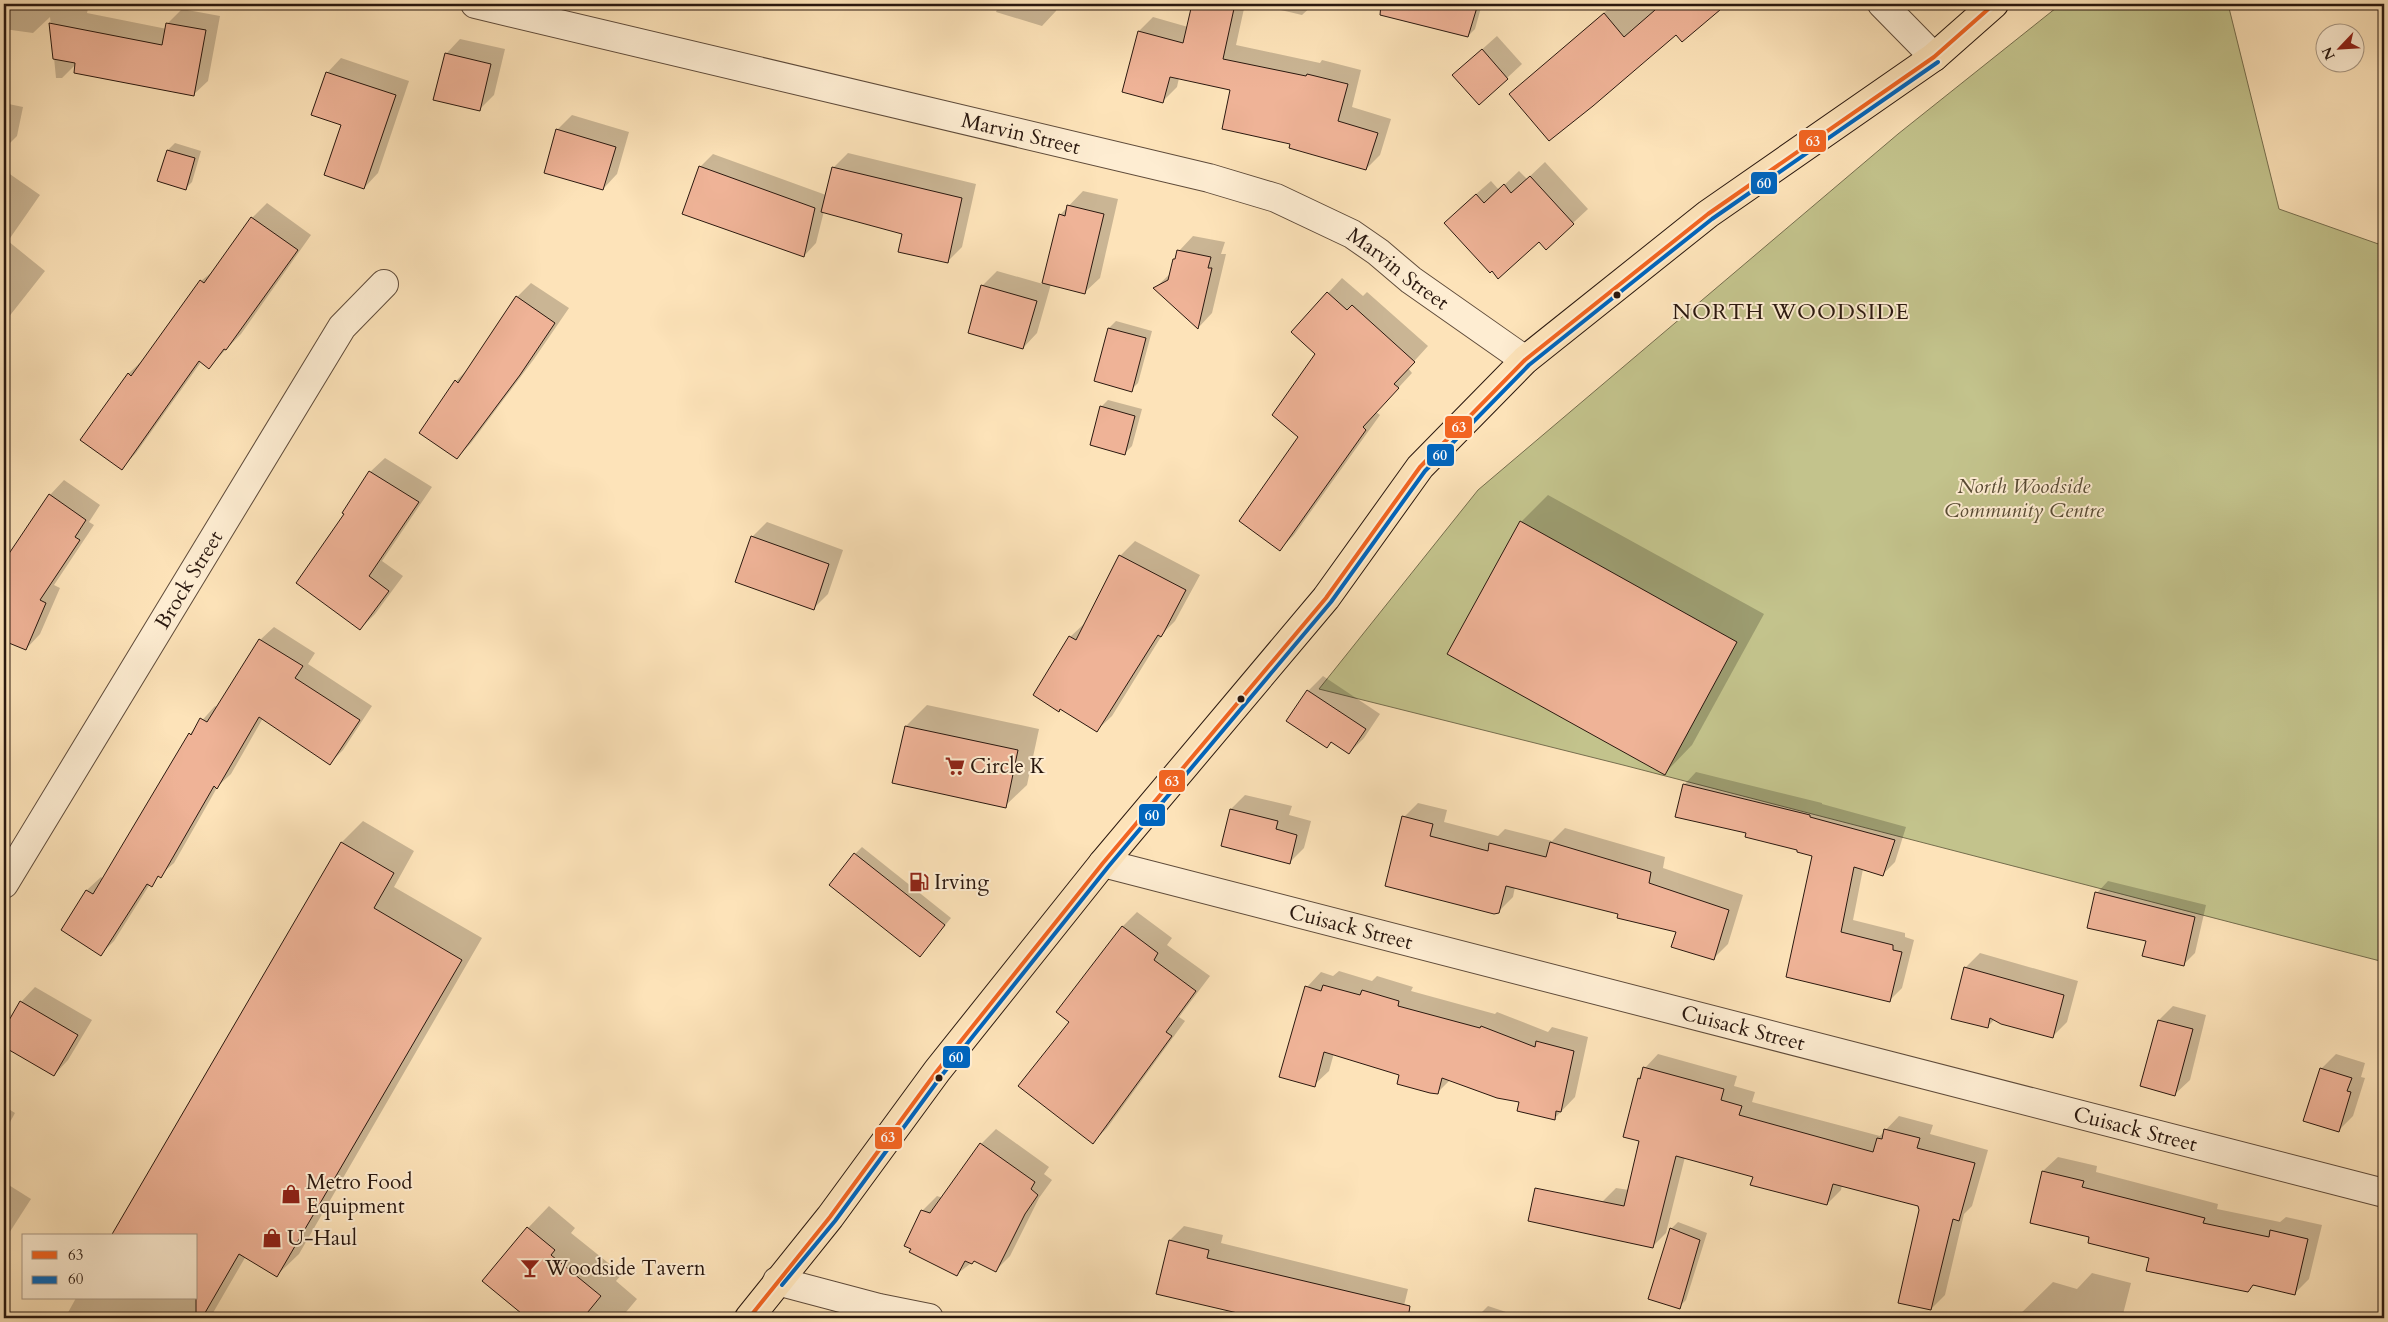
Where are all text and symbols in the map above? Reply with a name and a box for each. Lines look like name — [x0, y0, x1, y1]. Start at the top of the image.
north arrow — [2316, 22, 2366, 72]
text: N — [2317, 44, 2340, 63]
street label: Marvin Street — [959, 105, 1084, 162]
line badge: 63 — [1798, 129, 1827, 153]
text: 63 — [1806, 132, 1820, 151]
line badge: 60 — [1750, 171, 1778, 195]
text: 60 — [1757, 174, 1771, 193]
street label: Marvin Street — [1341, 220, 1455, 317]
unlabelled marker — [1612, 290, 1622, 300]
district label: NORTH WOODSIDE — [1672, 297, 1910, 327]
line badge: 63 — [1444, 415, 1473, 439]
text: 63 — [1452, 418, 1466, 437]
line badge: 60 — [1426, 443, 1455, 467]
text: 60 — [1433, 446, 1447, 465]
park label: North Woodside Community Centre — [1944, 472, 2105, 525]
street label: Brock Street — [148, 525, 230, 634]
unlabelled marker — [1236, 694, 1246, 704]
place label: Circle K — [970, 752, 1046, 781]
supermarket icon: Circle K — [944, 755, 966, 777]
line badge: 63 — [1158, 769, 1186, 793]
text: 63 — [1165, 772, 1179, 791]
line badge: 60 — [1138, 803, 1166, 827]
text: 60 — [1145, 806, 1159, 825]
place label: Irving — [934, 868, 989, 897]
fuel station icon: Irving — [908, 871, 930, 893]
street label: Cuisack Street — [1286, 897, 1416, 957]
street label: Cuisack Street — [1678, 998, 1808, 1058]
line badge: 60 — [942, 1045, 971, 1069]
text: 60 — [949, 1048, 963, 1067]
unlabelled marker — [934, 1073, 944, 1083]
street label: Cuisack Street — [2070, 1099, 2201, 1159]
line badge: 63 — [874, 1126, 903, 1150]
text: 63 — [881, 1128, 895, 1147]
place label: Metro Food Equipment — [306, 1168, 412, 1221]
shop icon: Metro Food Equipment — [280, 1183, 302, 1205]
place label: U-Haul — [287, 1224, 357, 1253]
shop icon: U-Haul — [261, 1227, 283, 1249]
legend — [22, 1234, 198, 1300]
text: 63 — [68, 1245, 83, 1265]
place label: Woodside Tavern — [544, 1254, 706, 1283]
bar icon: Woodside Tavern — [519, 1257, 541, 1279]
text: 60 — [68, 1269, 84, 1289]

